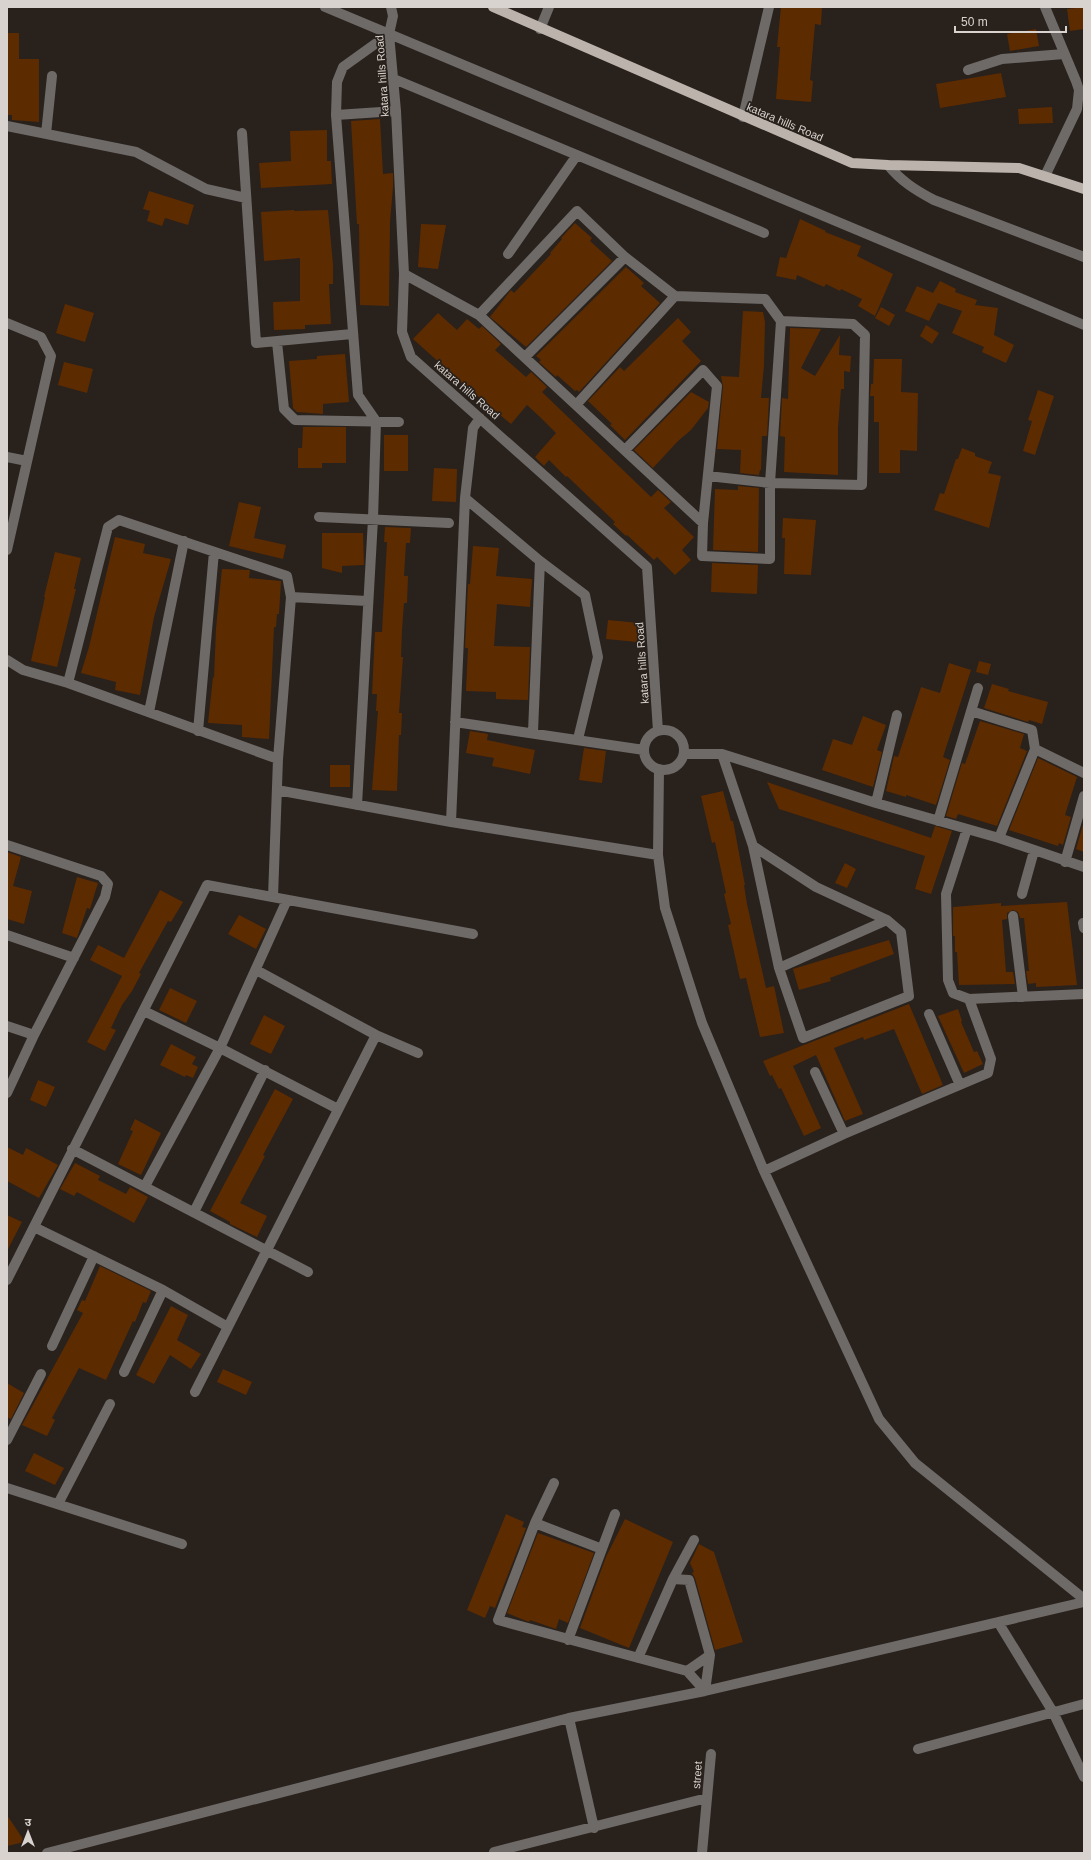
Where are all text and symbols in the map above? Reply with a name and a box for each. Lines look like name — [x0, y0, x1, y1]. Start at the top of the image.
scale bar — [955, 8, 1066, 34]
text: 50 m — [961, 15, 988, 29]
street label: katara hills Road — [373, 35, 391, 117]
street label: katara hills Road — [745, 100, 825, 144]
street label: katara hills Road — [432, 359, 502, 421]
street label: katara hills Road — [633, 622, 651, 704]
street label: street — [690, 1761, 704, 1789]
north arrow — [8, 1812, 48, 1852]
text: उ — [25, 1816, 32, 1828]

